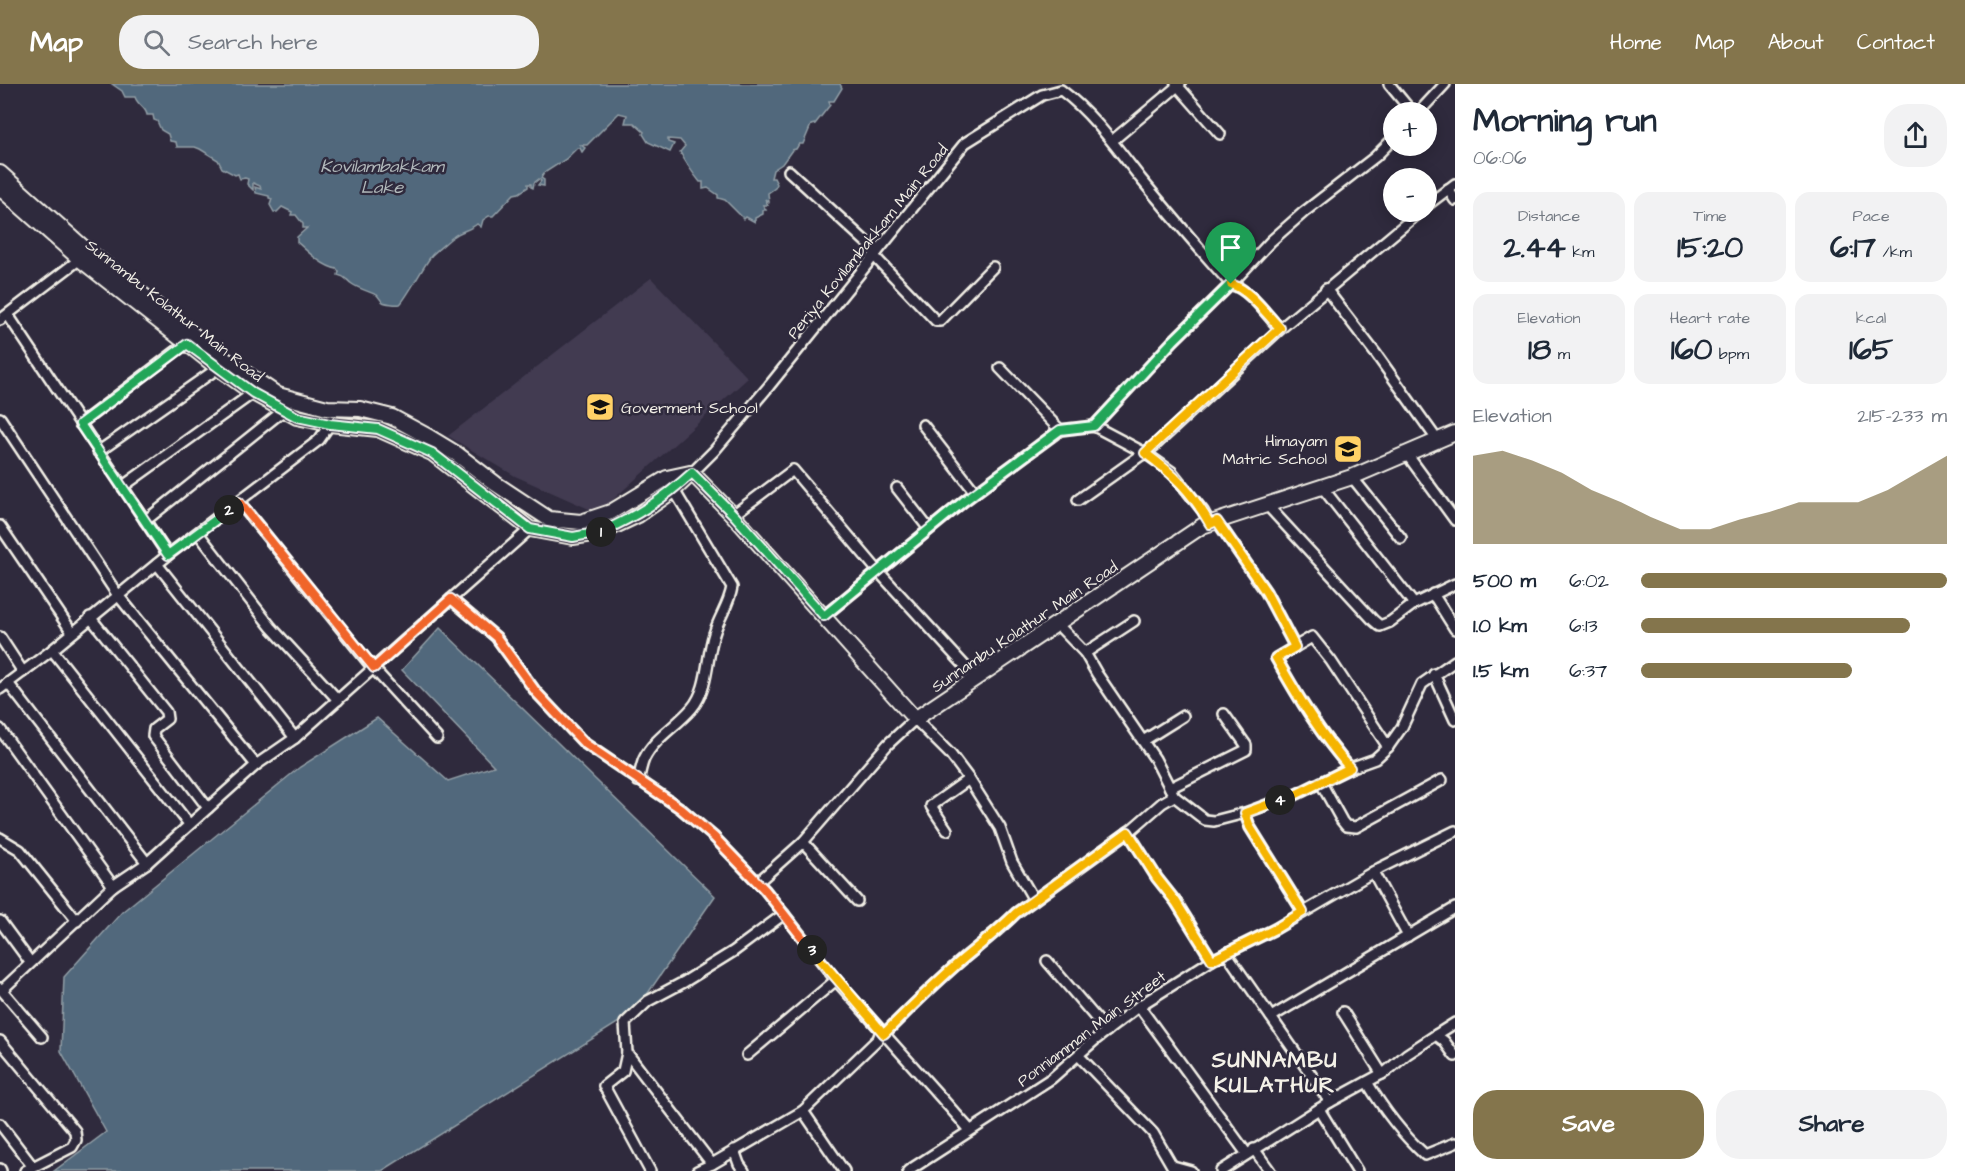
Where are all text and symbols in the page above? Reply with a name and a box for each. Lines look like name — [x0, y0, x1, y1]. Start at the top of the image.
search box — [119, 15, 539, 69]
text: Map — [30, 23, 83, 62]
icon: search — [140, 26, 173, 59]
text: Search here — [188, 27, 318, 58]
text: Home — [1610, 28, 1662, 57]
text: Map — [1695, 28, 1735, 57]
text: About — [1768, 28, 1824, 57]
text: Contact — [1857, 28, 1935, 57]
text: Morning run — [1473, 98, 1657, 144]
map controls — [1383, 102, 1437, 222]
button: + — [1383, 102, 1437, 156]
button: share — [1884, 104, 1947, 167]
street label: Periya Kovilambakkam Main Road — [782, 140, 954, 344]
text: 06:06 — [1473, 144, 1527, 172]
water label: Kovilambakkam Lake — [320, 154, 446, 200]
button: − — [1383, 168, 1437, 222]
text: Distance — [1518, 205, 1580, 227]
text: Time — [1693, 205, 1727, 227]
text: Pace — [1852, 205, 1890, 227]
pin — [1205, 222, 1256, 284]
text: 2.44 — [1504, 227, 1566, 269]
text: 15:20 — [1677, 227, 1743, 269]
text: 6:17 — [1830, 227, 1876, 269]
icon: arrive — [1214, 231, 1247, 264]
street label: Sunnambu Kolathur Main Road — [81, 234, 268, 387]
text: km — [1566, 241, 1594, 263]
text: /km — [1876, 241, 1912, 263]
text: Elevation — [1518, 307, 1580, 329]
text: Heart rate — [1670, 307, 1750, 329]
text: kcal — [1856, 307, 1886, 329]
text: 18 — [1528, 329, 1551, 371]
text: 160 — [1671, 329, 1712, 371]
text: 165 — [1849, 329, 1893, 371]
text: m — [1551, 343, 1570, 365]
text: bpm — [1712, 343, 1749, 365]
school or university icon: Goverment School — [584, 391, 616, 423]
place label: Goverment School — [621, 397, 758, 419]
text: Elevation — [1473, 402, 1552, 430]
text: 215–233 m — [1857, 402, 1947, 430]
place label: Himayam Matric School — [1223, 430, 1328, 470]
school or university icon: Himayam Matric School — [1332, 433, 1364, 465]
pin: 2 — [214, 495, 244, 525]
text: 2 — [224, 499, 234, 521]
pin: 1 — [586, 517, 616, 547]
text: 1 — [600, 521, 602, 543]
street label: Sunnambu Kolathur Main Road — [927, 556, 1122, 698]
text: 500 m — [1473, 567, 1536, 595]
text: 6:02 — [1569, 567, 1609, 595]
text: 1.0 km — [1473, 612, 1527, 640]
text: 6:13 — [1569, 612, 1598, 640]
text: 1.5 km — [1473, 657, 1528, 685]
text: 6:37 — [1569, 657, 1607, 685]
pin: 4 — [1265, 785, 1295, 815]
text: 4 — [1275, 789, 1285, 811]
pin: 3 — [797, 935, 827, 965]
text: 3 — [808, 939, 816, 961]
street label: Ponniamman Main Street — [1013, 965, 1171, 1092]
district label: SUNNAMBU KULATHUR — [1211, 1045, 1338, 1101]
button: Save — [1473, 1090, 1704, 1159]
button: Share — [1716, 1090, 1947, 1159]

